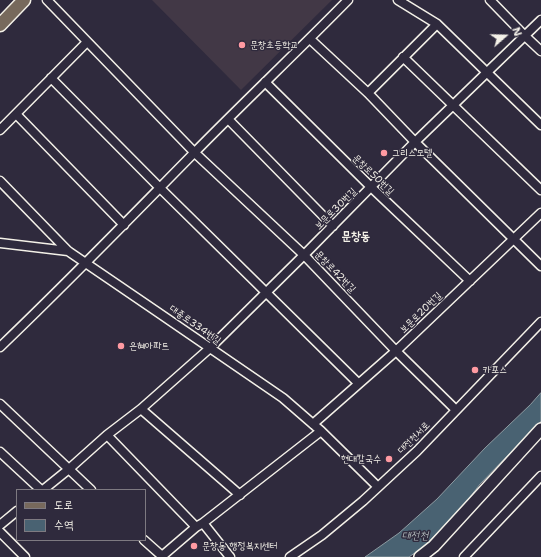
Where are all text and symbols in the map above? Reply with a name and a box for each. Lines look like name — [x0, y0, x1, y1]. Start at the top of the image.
north arrow — [485, 16, 525, 56]
text: N — [508, 25, 525, 38]
place label: 문창초등학교 — [250, 39, 298, 51]
marker: 문창초등학교 — [237, 40, 247, 50]
place label: 그리스모텔 — [392, 147, 432, 159]
marker: 그리스모텔 — [379, 148, 389, 158]
street label: 문창로50번길 — [350, 152, 396, 198]
street label: 보문로30번길 — [313, 186, 359, 232]
district label: 문창동 — [342, 230, 370, 244]
street label: 문창로42번길 — [312, 249, 358, 295]
street label: 보문로20번길 — [397, 290, 445, 336]
street label: 대종로334번길 — [167, 303, 223, 347]
place label: 은혜아파트 — [129, 340, 169, 352]
marker: 은혜아파트 — [116, 341, 126, 351]
place label: 카포스 — [483, 364, 507, 376]
marker: 카포스 — [470, 365, 480, 375]
street label: 대전천서로 — [396, 420, 432, 456]
place label: 현대칼국수 — [341, 453, 381, 465]
marker: 현대칼국수 — [384, 454, 394, 464]
legend — [16, 489, 146, 541]
text: 도로 — [54, 497, 73, 513]
text: 수역 — [54, 517, 73, 533]
water label: 대전천 — [402, 529, 428, 543]
place label: 문창동 행정복지센터 — [202, 540, 278, 552]
marker: 문창동 행정복지센터 — [189, 541, 199, 551]

